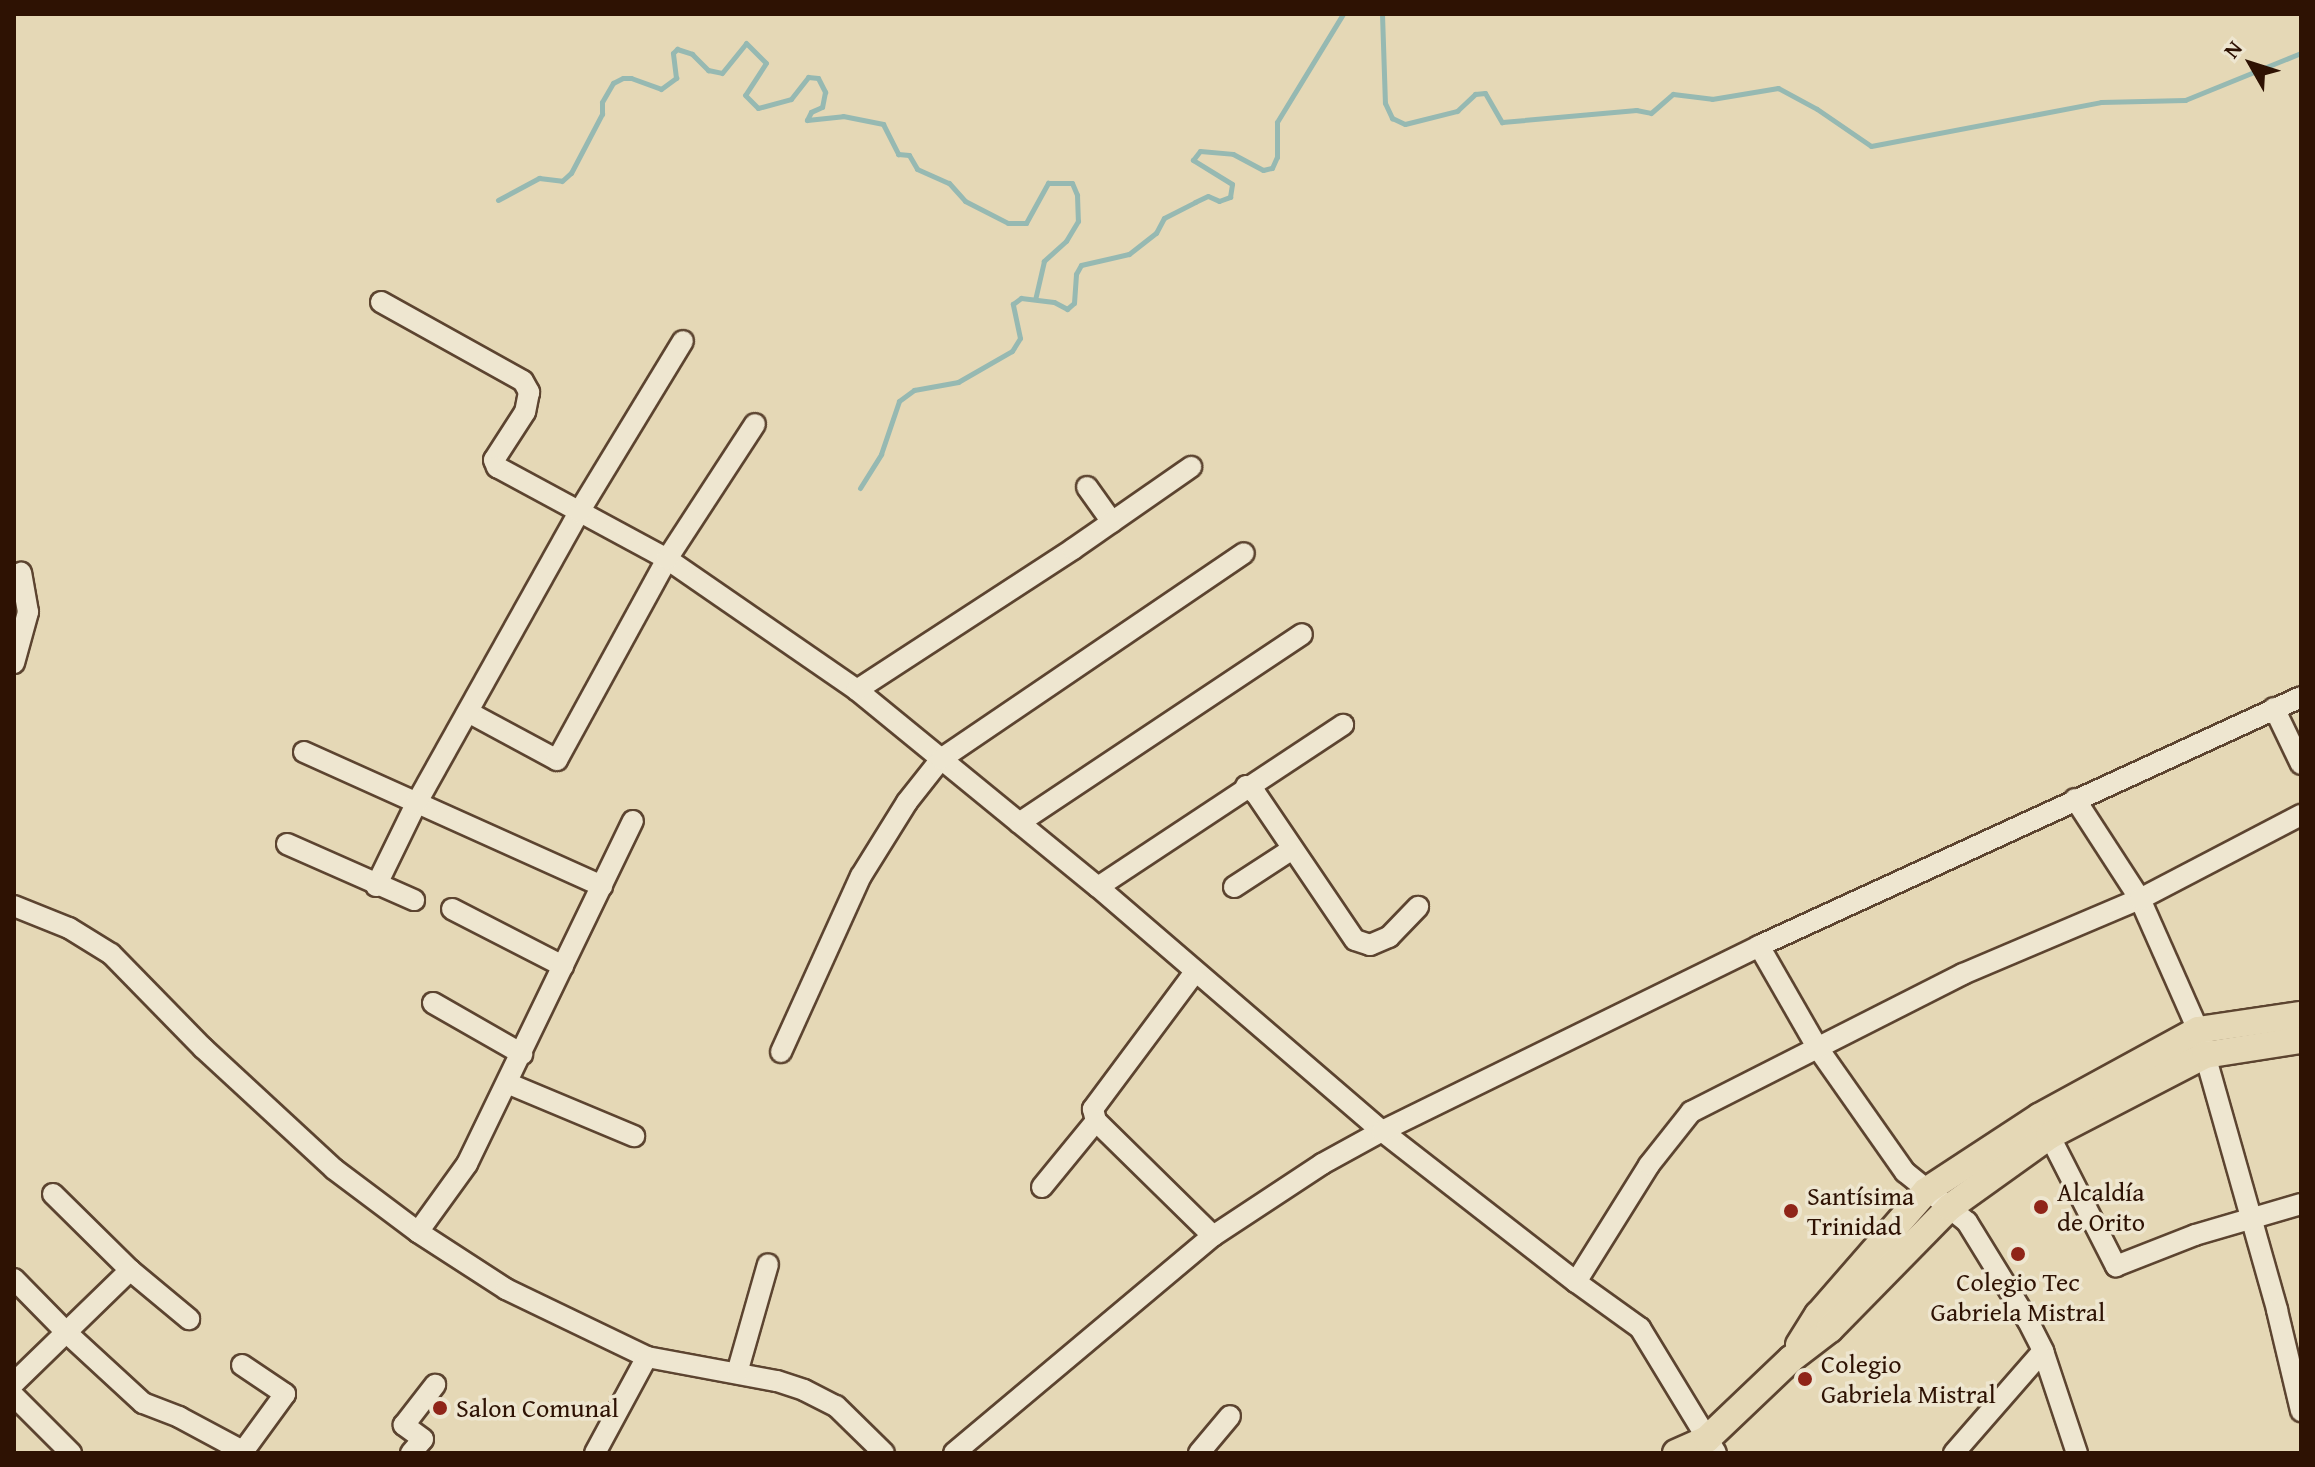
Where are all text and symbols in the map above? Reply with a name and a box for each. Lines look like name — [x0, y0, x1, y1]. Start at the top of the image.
north arrow — [2211, 24, 2291, 104]
text: N — [2215, 33, 2249, 65]
place label: Alcaldía de Orito — [2057, 1176, 2145, 1238]
place label: Santísima Trinidad — [1807, 1180, 1914, 1242]
marker: Alcaldía de Orito — [2032, 1198, 2050, 1216]
marker: Santísima Trinidad — [1782, 1202, 1800, 1220]
marker: Colegio Tec Gabriela Mistral — [2009, 1245, 2027, 1263]
place label: Colegio Tec Gabriela Mistral — [1931, 1266, 2105, 1328]
place label: Colegio Gabriela Mistral — [1821, 1348, 1996, 1410]
marker: Colegio Gabriela Mistral — [1796, 1370, 1814, 1388]
place label: Salon Comunal — [456, 1392, 619, 1424]
marker: Salon Comunal — [431, 1399, 449, 1417]

